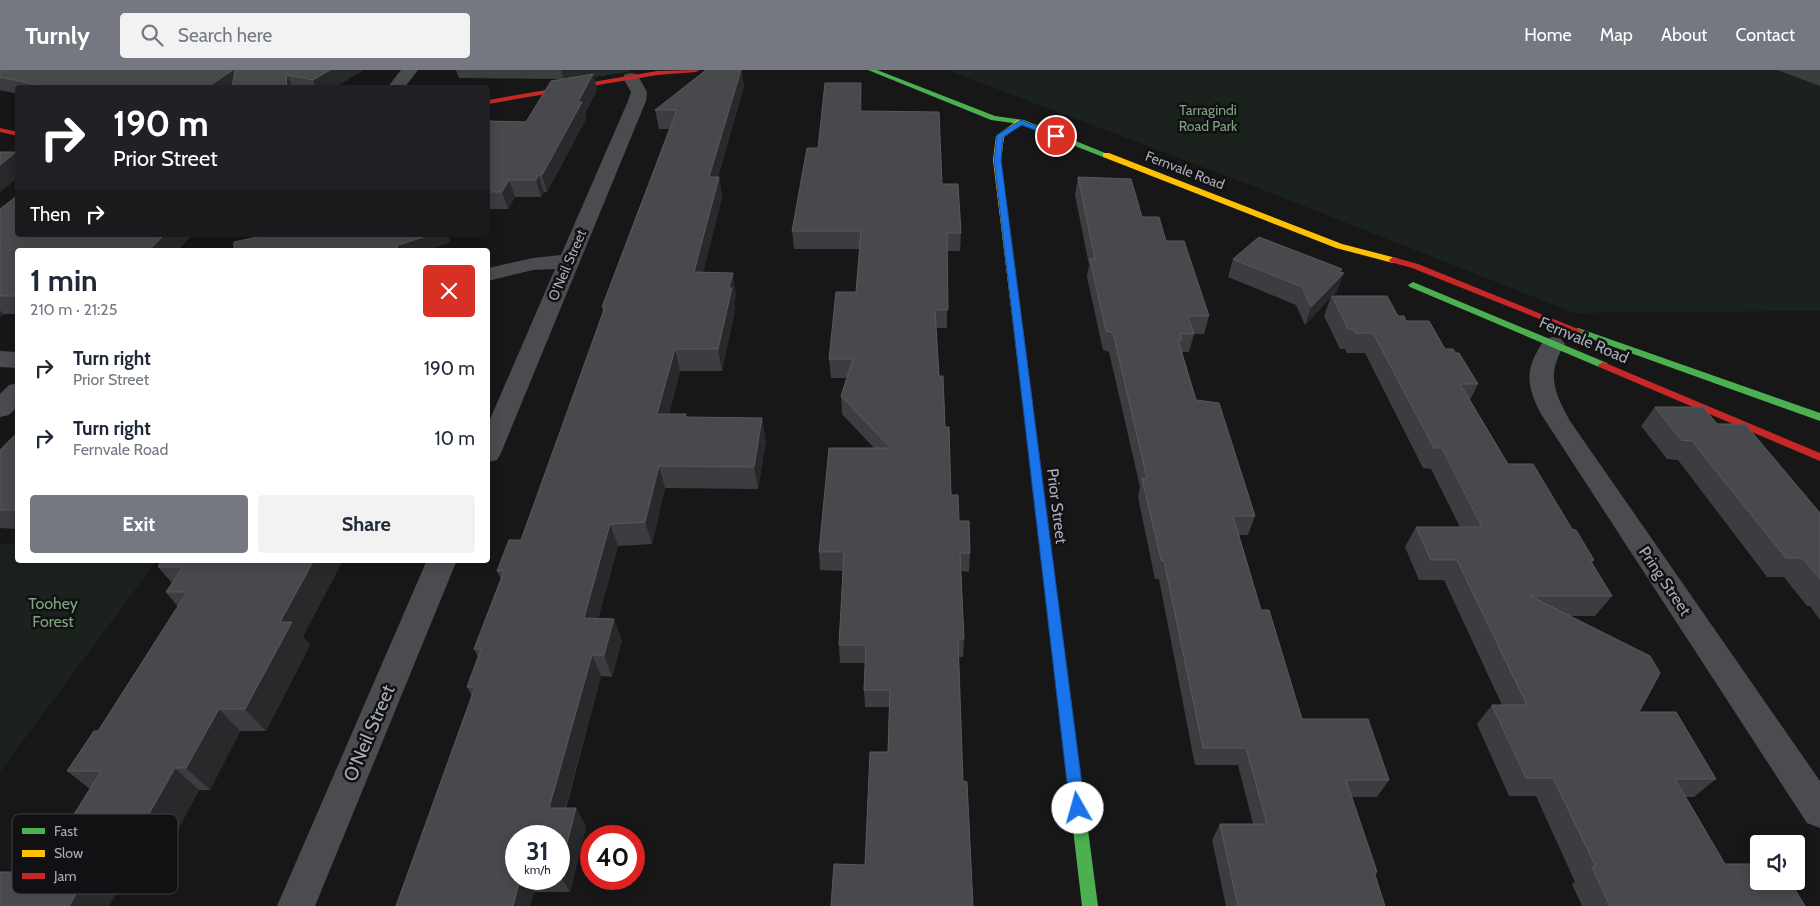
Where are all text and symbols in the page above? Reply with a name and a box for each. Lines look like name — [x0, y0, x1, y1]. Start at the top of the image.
search box — [120, 13, 470, 58]
text: Turnly — [25, 21, 90, 50]
icon: search — [138, 21, 166, 49]
text: Search here — [178, 24, 272, 47]
text: Home — [1524, 24, 1572, 46]
text: Map — [1600, 24, 1633, 46]
text: About — [1661, 24, 1707, 46]
text: Contact — [1735, 24, 1795, 46]
park label: Tarragindi Road Park — [1179, 101, 1238, 135]
text: 190 m — [113, 102, 209, 145]
icon: right — [30, 105, 95, 170]
pin — [1035, 115, 1077, 157]
icon: arrive — [1042, 122, 1070, 150]
text: Prior Street — [113, 145, 218, 172]
street label: Fernvale Road — [1143, 147, 1227, 193]
icon: right — [81, 200, 109, 228]
text: Then — [30, 203, 71, 226]
street label: O'Neil Street — [544, 227, 590, 303]
text: 1 min — [30, 262, 98, 299]
button: close — [423, 265, 475, 317]
text: 210 m · 21:25 — [30, 300, 117, 319]
street label: Fernvale Road — [1536, 313, 1632, 367]
text: Turn right — [73, 347, 151, 370]
icon: right — [30, 354, 58, 382]
text: 190 m — [424, 357, 475, 380]
text: Prior Street — [73, 370, 149, 389]
text: Turn right — [73, 417, 151, 440]
icon: right — [30, 424, 58, 452]
text: 10 m — [435, 427, 475, 450]
text: Fernvale Road — [73, 440, 168, 459]
street label: Prior Street — [1043, 467, 1071, 545]
button: Exit — [30, 495, 248, 553]
button: Share — [258, 495, 475, 553]
street label: Pring Street — [1635, 543, 1695, 620]
park label: Toohey Forest — [28, 594, 78, 631]
street label: O'Neil Street — [338, 681, 400, 785]
position arrow — [1051, 781, 1103, 833]
legend — [12, 814, 178, 894]
text: Fast — [54, 822, 78, 840]
speed limit sign: 40 — [580, 825, 645, 890]
map controls — [1750, 835, 1805, 890]
button: sound — [1750, 835, 1805, 890]
text: 31 — [526, 836, 549, 866]
text: Slow — [54, 844, 83, 862]
text: km/h — [524, 862, 551, 877]
text: Jam — [53, 867, 76, 885]

